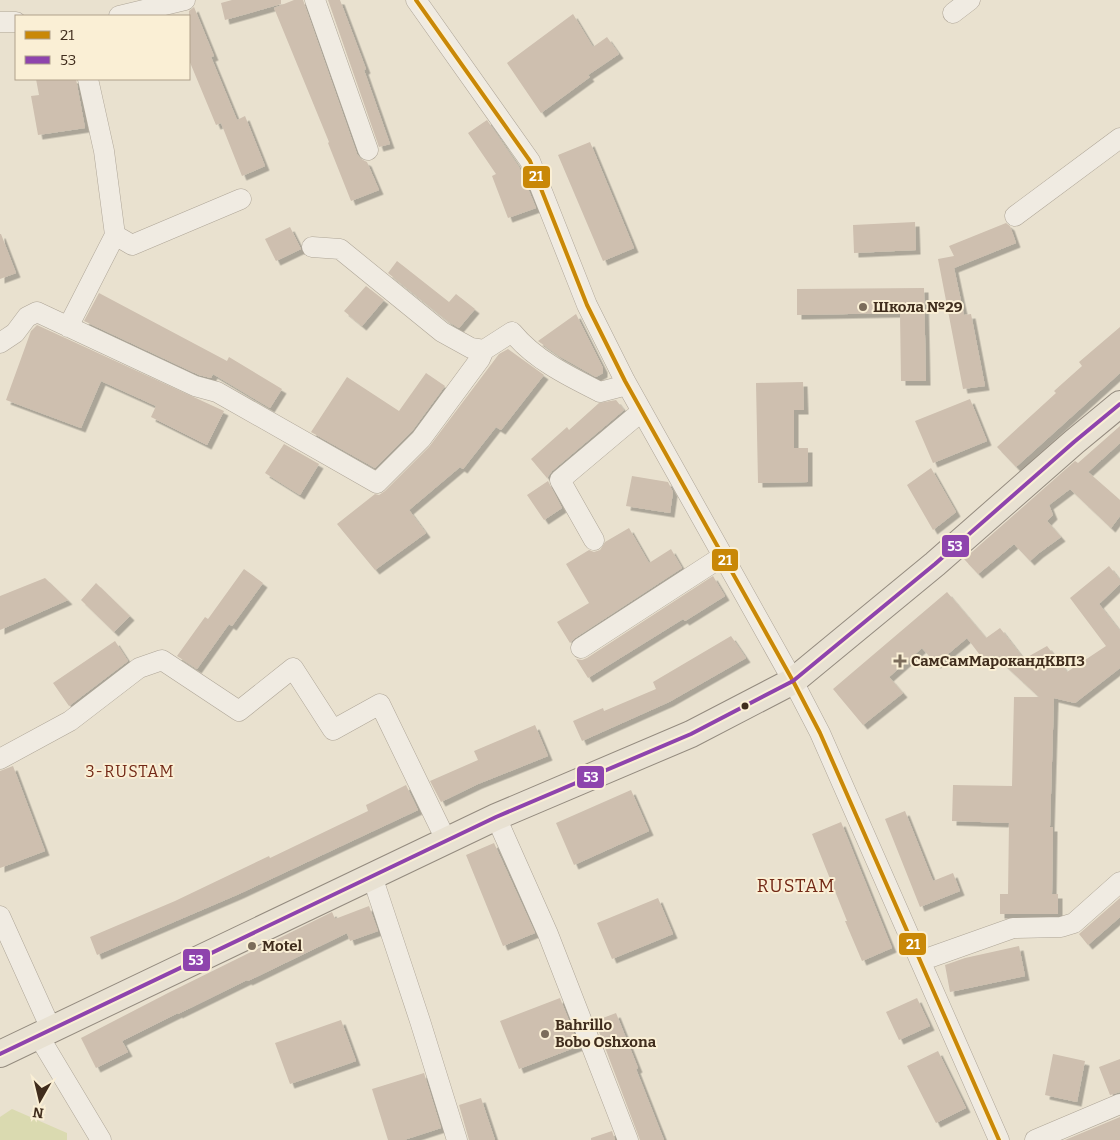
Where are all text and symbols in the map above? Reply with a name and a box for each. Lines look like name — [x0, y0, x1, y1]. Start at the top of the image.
legend — [15, 15, 190, 80]
text: 21 — [60, 26, 74, 44]
text: 53 — [60, 51, 76, 69]
line badge: 21 — [522, 165, 551, 189]
text: 21 — [529, 168, 543, 185]
place label: Школа №29 — [873, 298, 963, 316]
marker: Школа №29 — [857, 301, 869, 313]
line badge: 53 — [941, 534, 970, 558]
text: 53 — [947, 538, 963, 555]
line badge: 21 — [711, 548, 739, 572]
text: 21 — [718, 552, 732, 569]
place label: СамСамМарокандКВП3 — [911, 652, 1085, 670]
marker: СамСамМарокандКВП3 — [893, 654, 907, 668]
unlabelled marker — [740, 701, 750, 711]
district label: 3-RUSTAM — [86, 762, 175, 781]
line badge: 53 — [576, 765, 605, 789]
text: 53 — [583, 769, 599, 786]
district label: RUSTAM — [757, 875, 835, 897]
line badge: 21 — [898, 932, 927, 956]
text: 21 — [906, 936, 920, 953]
place label: Motel — [262, 937, 303, 955]
marker: Motel — [246, 940, 258, 952]
line badge: 53 — [182, 948, 211, 972]
text: 53 — [188, 952, 204, 969]
place label: Bahrillo Bobo Oshxona — [555, 1016, 657, 1051]
marker: Bahrillo Bobo Oshxona — [539, 1028, 551, 1040]
north arrow — [15, 1075, 65, 1125]
text: N — [32, 1103, 45, 1122]

